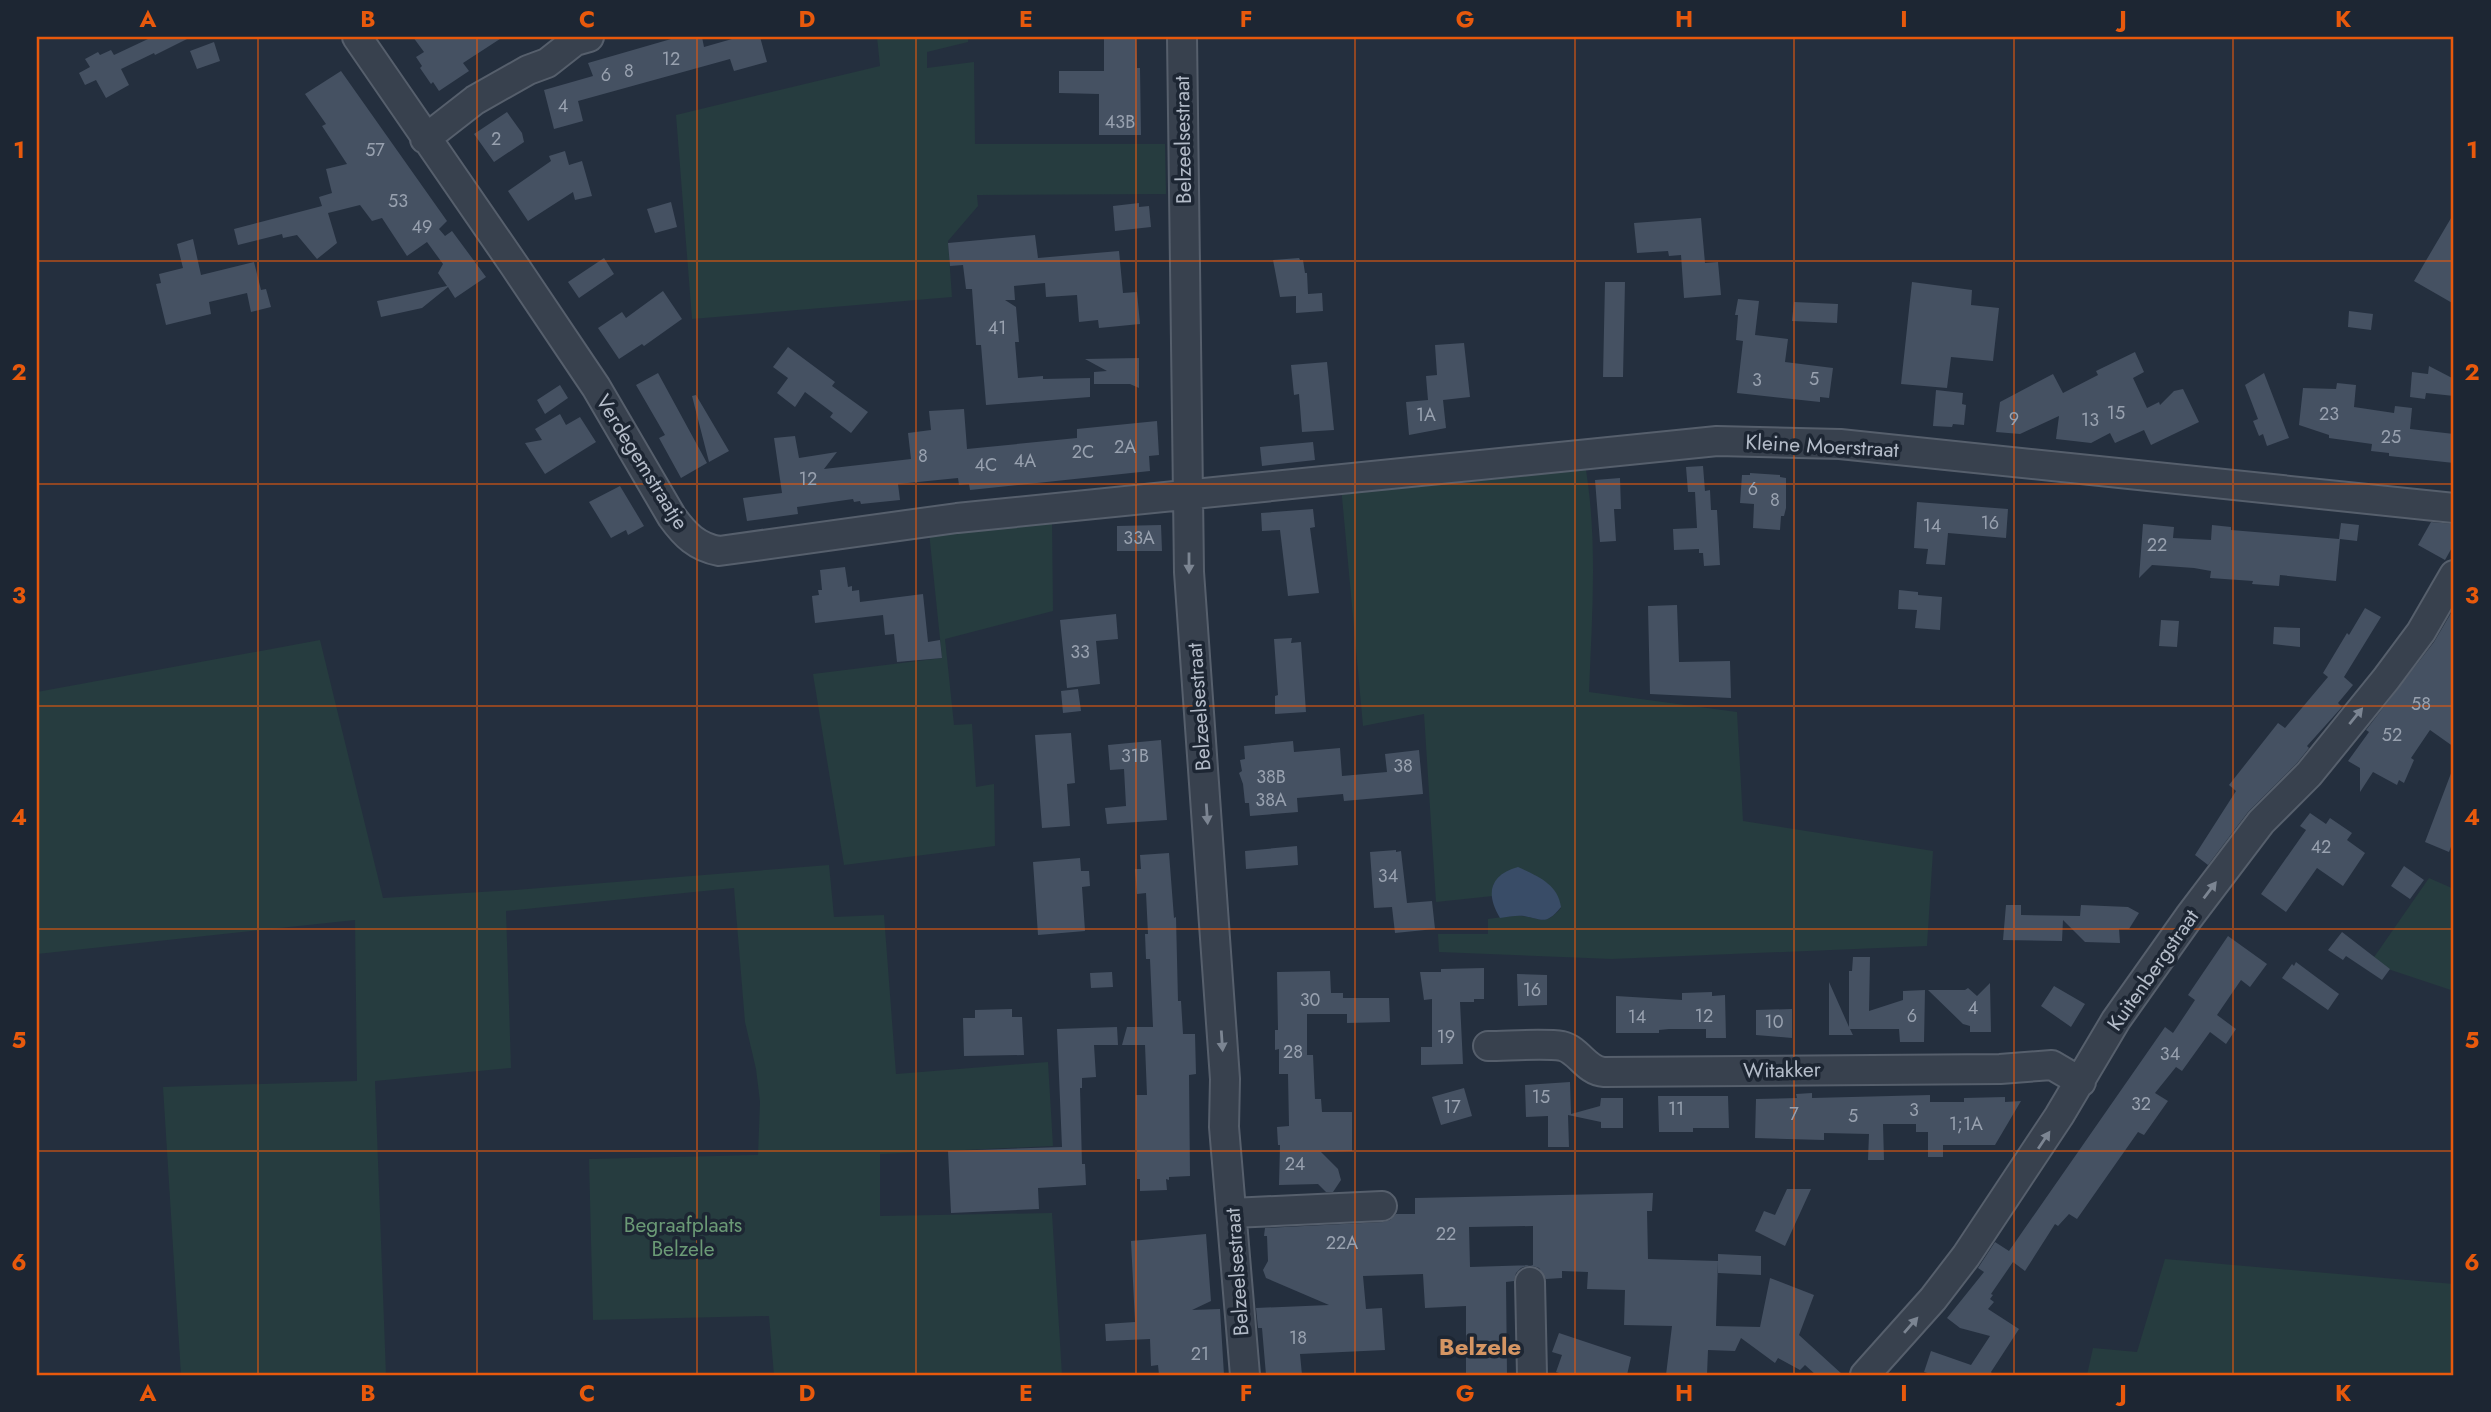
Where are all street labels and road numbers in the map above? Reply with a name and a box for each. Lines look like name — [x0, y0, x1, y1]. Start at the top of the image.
street label: Belzeelsestraat — [1167, 76, 1199, 204]
street label: Verdegemstraatje — [588, 389, 696, 535]
street label: Kleine Moerstraat — [1745, 427, 1899, 465]
street label: Belzeelsestraat — [1180, 642, 1218, 772]
street label: Kuitenbergstraat — [2100, 903, 2206, 1037]
street label: Witakker — [1743, 1054, 1822, 1086]
street label: Belzeelsestraat — [1218, 1207, 1256, 1337]

